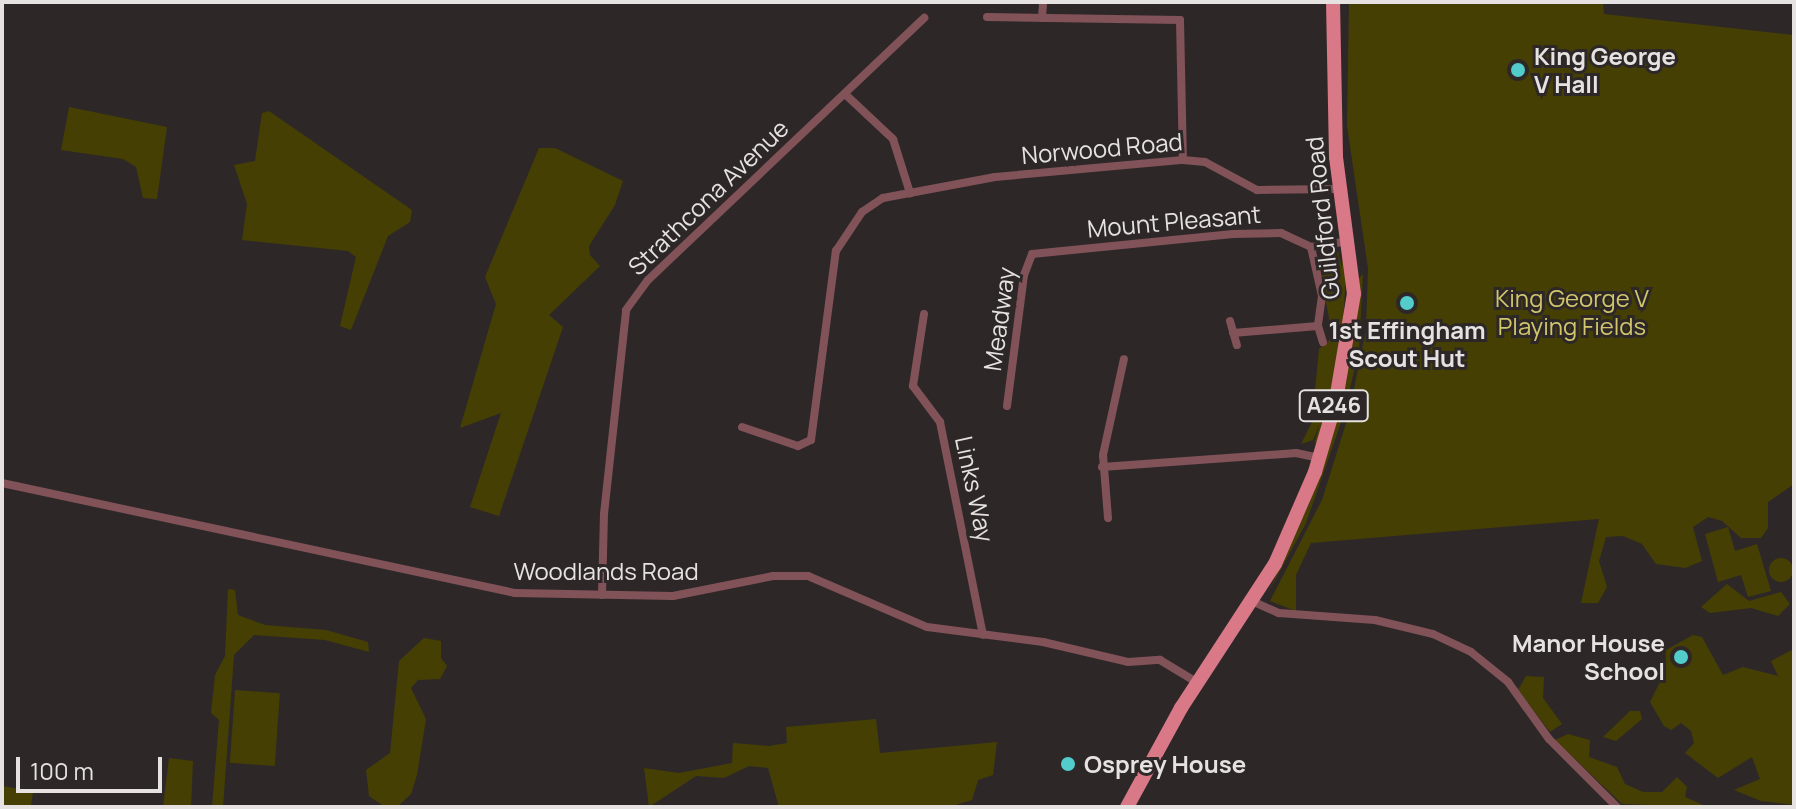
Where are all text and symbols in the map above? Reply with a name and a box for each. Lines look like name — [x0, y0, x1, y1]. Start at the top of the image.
place label: King George V Hall — [1534, 42, 1676, 98]
marker: King George V Hall — [1509, 61, 1527, 79]
street label: Strathcona Avenue — [622, 113, 794, 281]
street label: Norwood Road — [1020, 127, 1184, 169]
street label: Guildford Road — [1299, 135, 1345, 301]
street label: Mount Pleasant — [1086, 199, 1262, 243]
street label: Meadway — [977, 265, 1021, 373]
park label: King George V Playing Fields — [1495, 284, 1649, 340]
marker: 1st Effingham Scout Hut — [1398, 294, 1416, 312]
place label: 1st Effingham Scout Hut — [1328, 316, 1486, 372]
road number: A246 — [1298, 388, 1370, 424]
street label: Links Way — [950, 433, 1000, 545]
street label: Woodlands Road — [513, 557, 699, 585]
place label: Manor House School — [1512, 629, 1665, 685]
marker: Manor House School — [1672, 648, 1690, 666]
scale bar — [20, 741, 166, 791]
place label: Osprey House — [1084, 750, 1246, 778]
text: 100 m — [30, 754, 94, 787]
marker: Osprey House — [1059, 755, 1077, 773]

